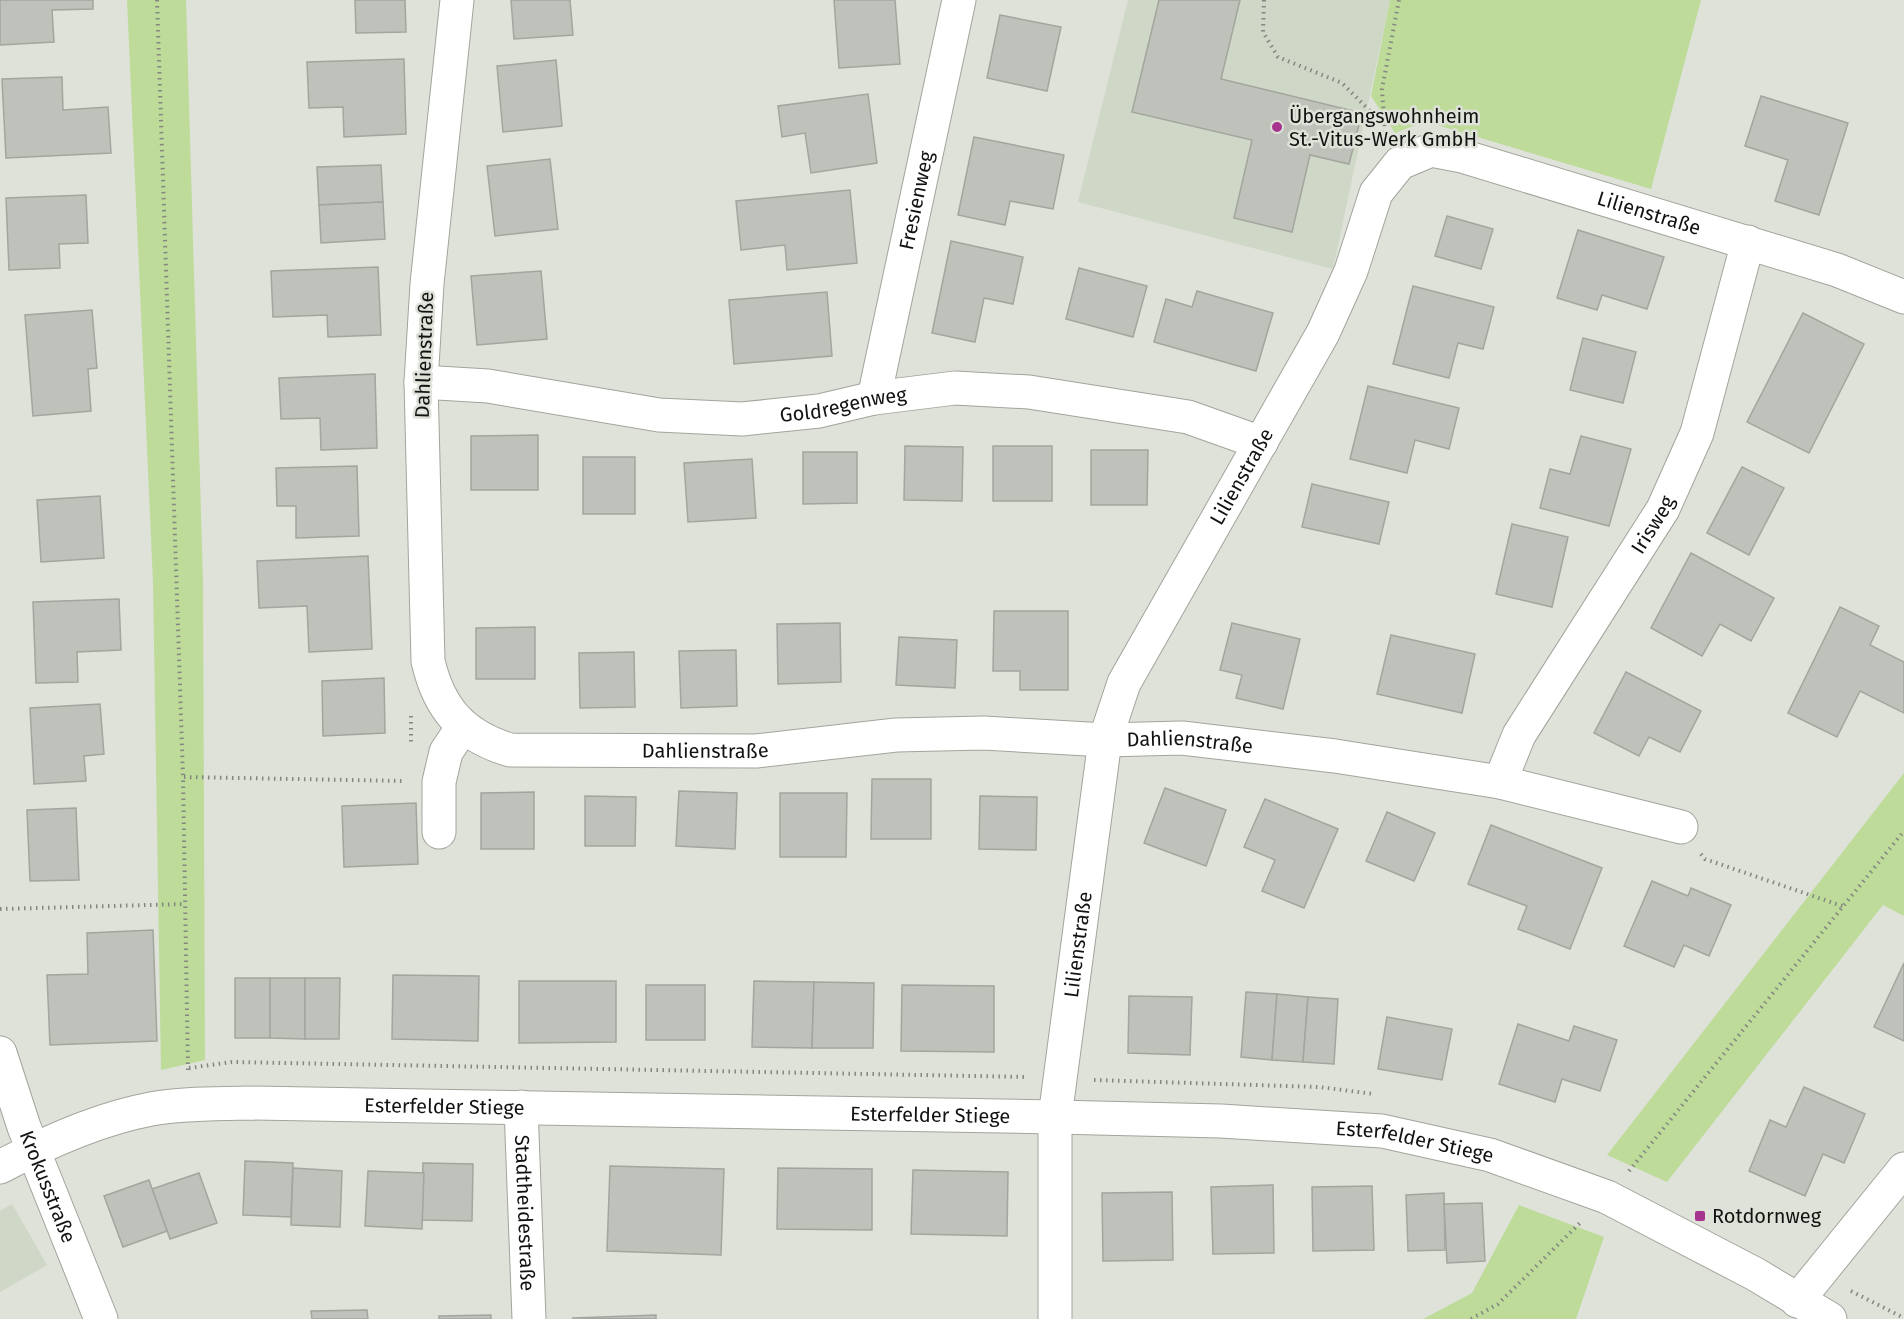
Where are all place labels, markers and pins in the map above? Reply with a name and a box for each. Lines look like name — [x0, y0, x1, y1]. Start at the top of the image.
place label: Übergangswohnheim St.-Vitus-Werk GmbH — [1289, 104, 1479, 151]
marker: Übergangswohnheim St.-Vitus-Werk GmbH — [1270, 120, 1284, 134]
place label: Rotdornweg — [1712, 1204, 1822, 1228]
marker: Rotdornweg — [1693, 1209, 1707, 1223]

